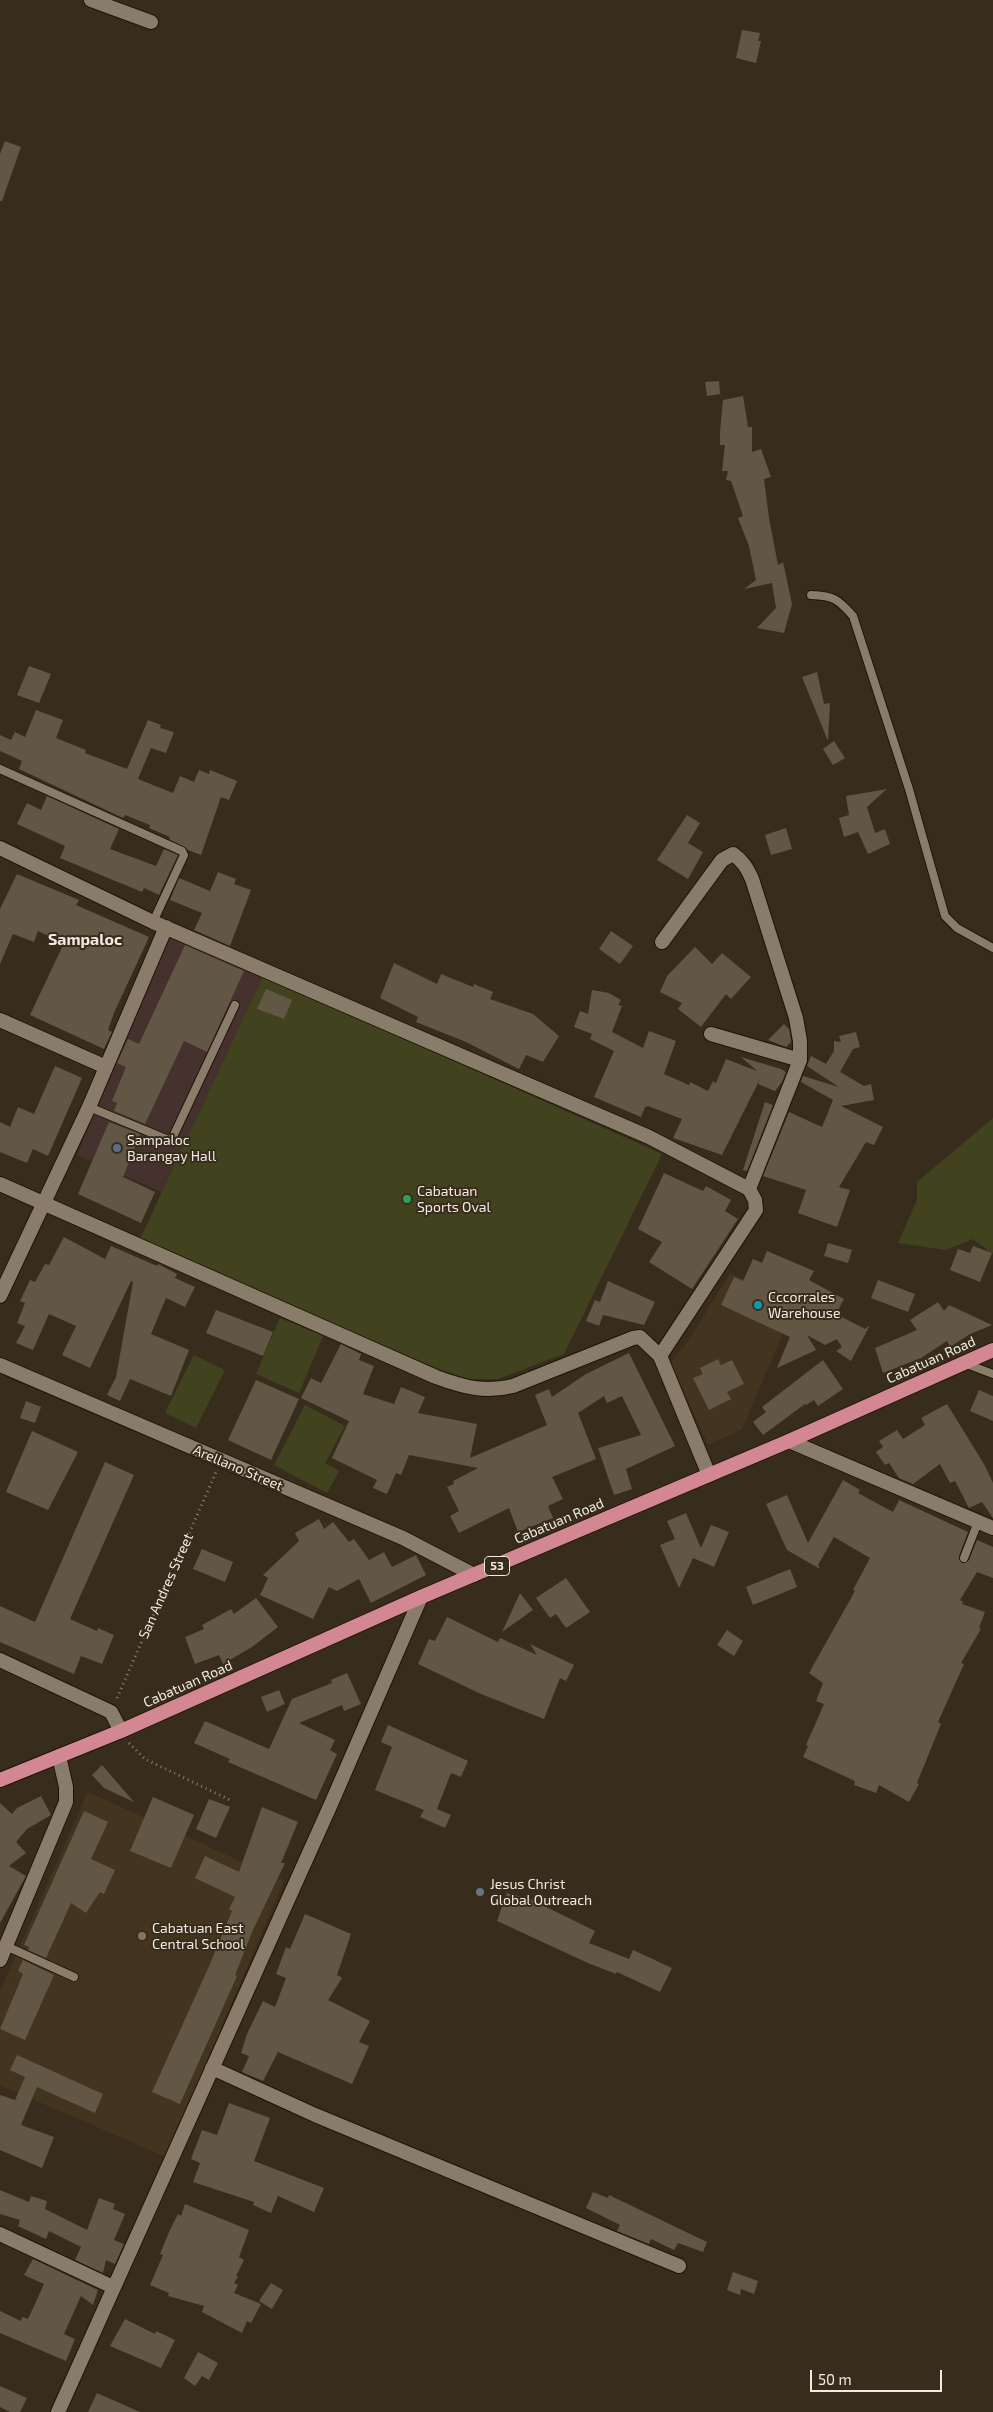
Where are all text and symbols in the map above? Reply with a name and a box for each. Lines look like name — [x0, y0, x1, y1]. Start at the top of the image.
district label: Sampaloc — [48, 930, 122, 950]
place label: Sampaloc Barangay Hall — [127, 1132, 216, 1164]
marker: Sampaloc Barangay Hall — [111, 1142, 123, 1154]
place label: Cabatuan Sports Oval — [417, 1183, 491, 1216]
marker: Cabatuan Sports Oval — [401, 1193, 413, 1205]
place label: Cccorrales Warehouse — [768, 1289, 840, 1321]
marker: Cccorrales Warehouse — [752, 1299, 764, 1311]
street label: Cabatuan Road — [884, 1333, 978, 1387]
street label: Arellano Street — [191, 1442, 285, 1494]
street label: Cabatuan Road — [512, 1495, 606, 1547]
street label: San Andres Street — [135, 1531, 197, 1641]
road number: 53 — [484, 1556, 510, 1575]
street label: Cabatuan Road — [141, 1657, 235, 1711]
place label: Jesus Christ Global Outreach — [490, 1876, 592, 1908]
marker: Jesus Christ Global Outreach — [474, 1886, 486, 1898]
place label: Cabatuan East Central School — [152, 1920, 244, 1952]
marker: Cabatuan East Central School — [136, 1930, 148, 1942]
scale bar — [813, 2360, 946, 2392]
text: 50 m — [818, 2370, 852, 2388]

